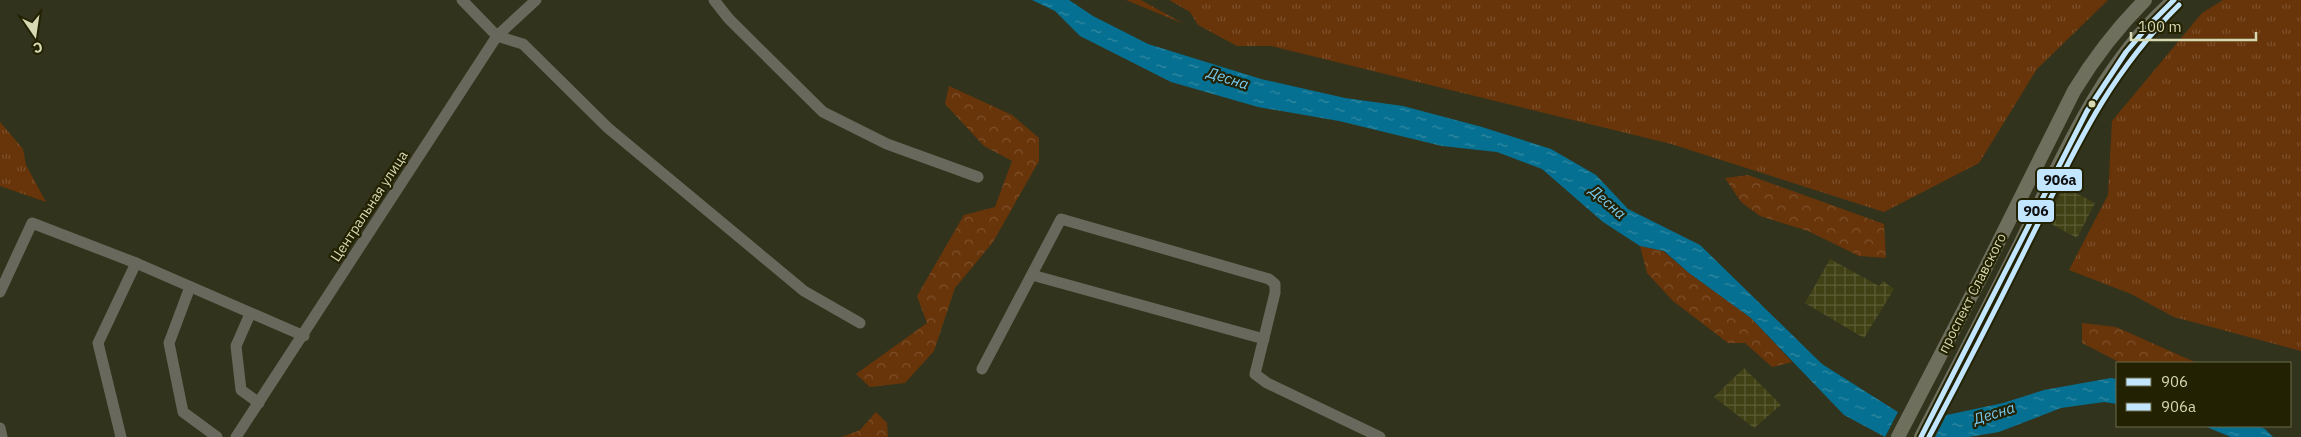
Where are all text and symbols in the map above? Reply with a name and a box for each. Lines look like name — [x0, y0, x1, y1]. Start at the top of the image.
north arrow — [10, 10, 60, 60]
scale bar — [2131, 10, 2256, 42]
text: 100 m — [2138, 17, 2182, 36]
text: С — [31, 38, 44, 57]
water label: Десна — [1203, 62, 1251, 94]
unlabelled marker — [2087, 99, 2097, 109]
street label: Центральная улица — [326, 147, 412, 265]
line badge: 906а — [2036, 168, 2083, 192]
text: 906а — [2043, 171, 2077, 189]
water label: Десна — [1584, 180, 1630, 223]
line badge: 906 — [2017, 199, 2055, 223]
text: 906 — [2023, 202, 2049, 220]
street label: проспект Славского — [1934, 230, 2010, 356]
legend — [2116, 362, 2291, 427]
text: 906 — [2161, 372, 2188, 391]
text: 906а — [2161, 397, 2196, 416]
water label: Десна — [1969, 398, 2017, 429]

